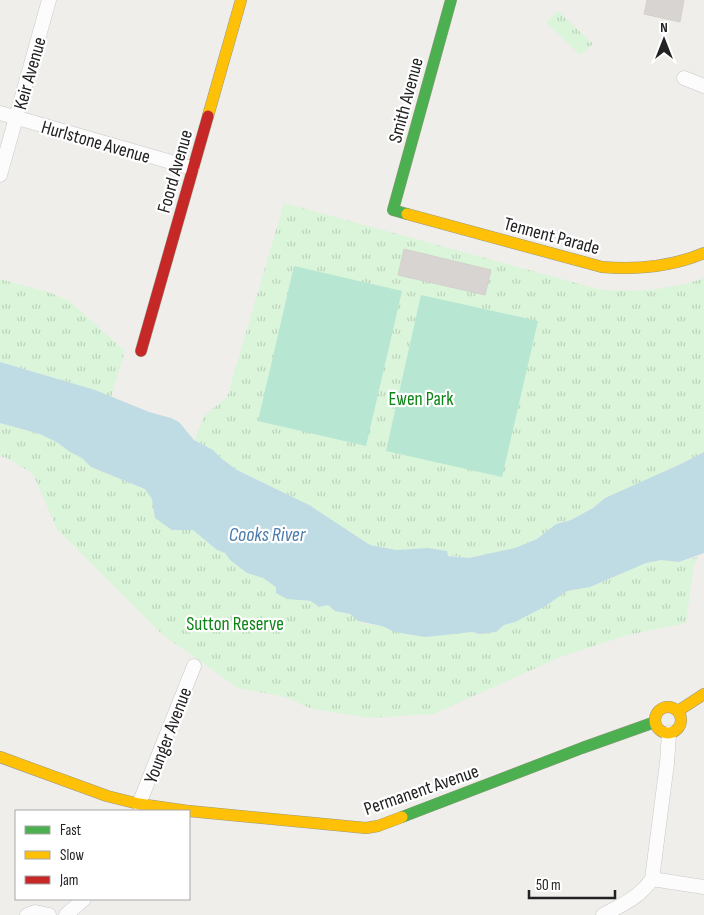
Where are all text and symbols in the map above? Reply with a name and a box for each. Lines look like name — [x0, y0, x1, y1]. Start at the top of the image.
north arrow — [639, 15, 689, 65]
text: N — [660, 19, 668, 36]
street label: Keir Avenue — [9, 34, 52, 112]
street label: Smith Avenue — [384, 55, 429, 146]
street label: Hurlstone Avenue — [38, 116, 153, 169]
street label: Foord Avenue — [153, 127, 198, 216]
street label: Tennent Parade — [501, 213, 602, 260]
park label: Ewen Park — [389, 388, 454, 411]
water label: Cooks River — [229, 523, 307, 547]
park label: Sutton Reserve — [186, 613, 284, 636]
street label: Younger Avenue — [140, 684, 197, 787]
street label: Permanent Avenue — [361, 760, 482, 821]
legend — [15, 810, 190, 900]
text: Fast — [60, 821, 82, 840]
text: Slow — [60, 846, 84, 865]
scale bar — [529, 868, 615, 900]
text: Jam — [59, 871, 78, 890]
text: 50 m — [536, 876, 561, 895]

